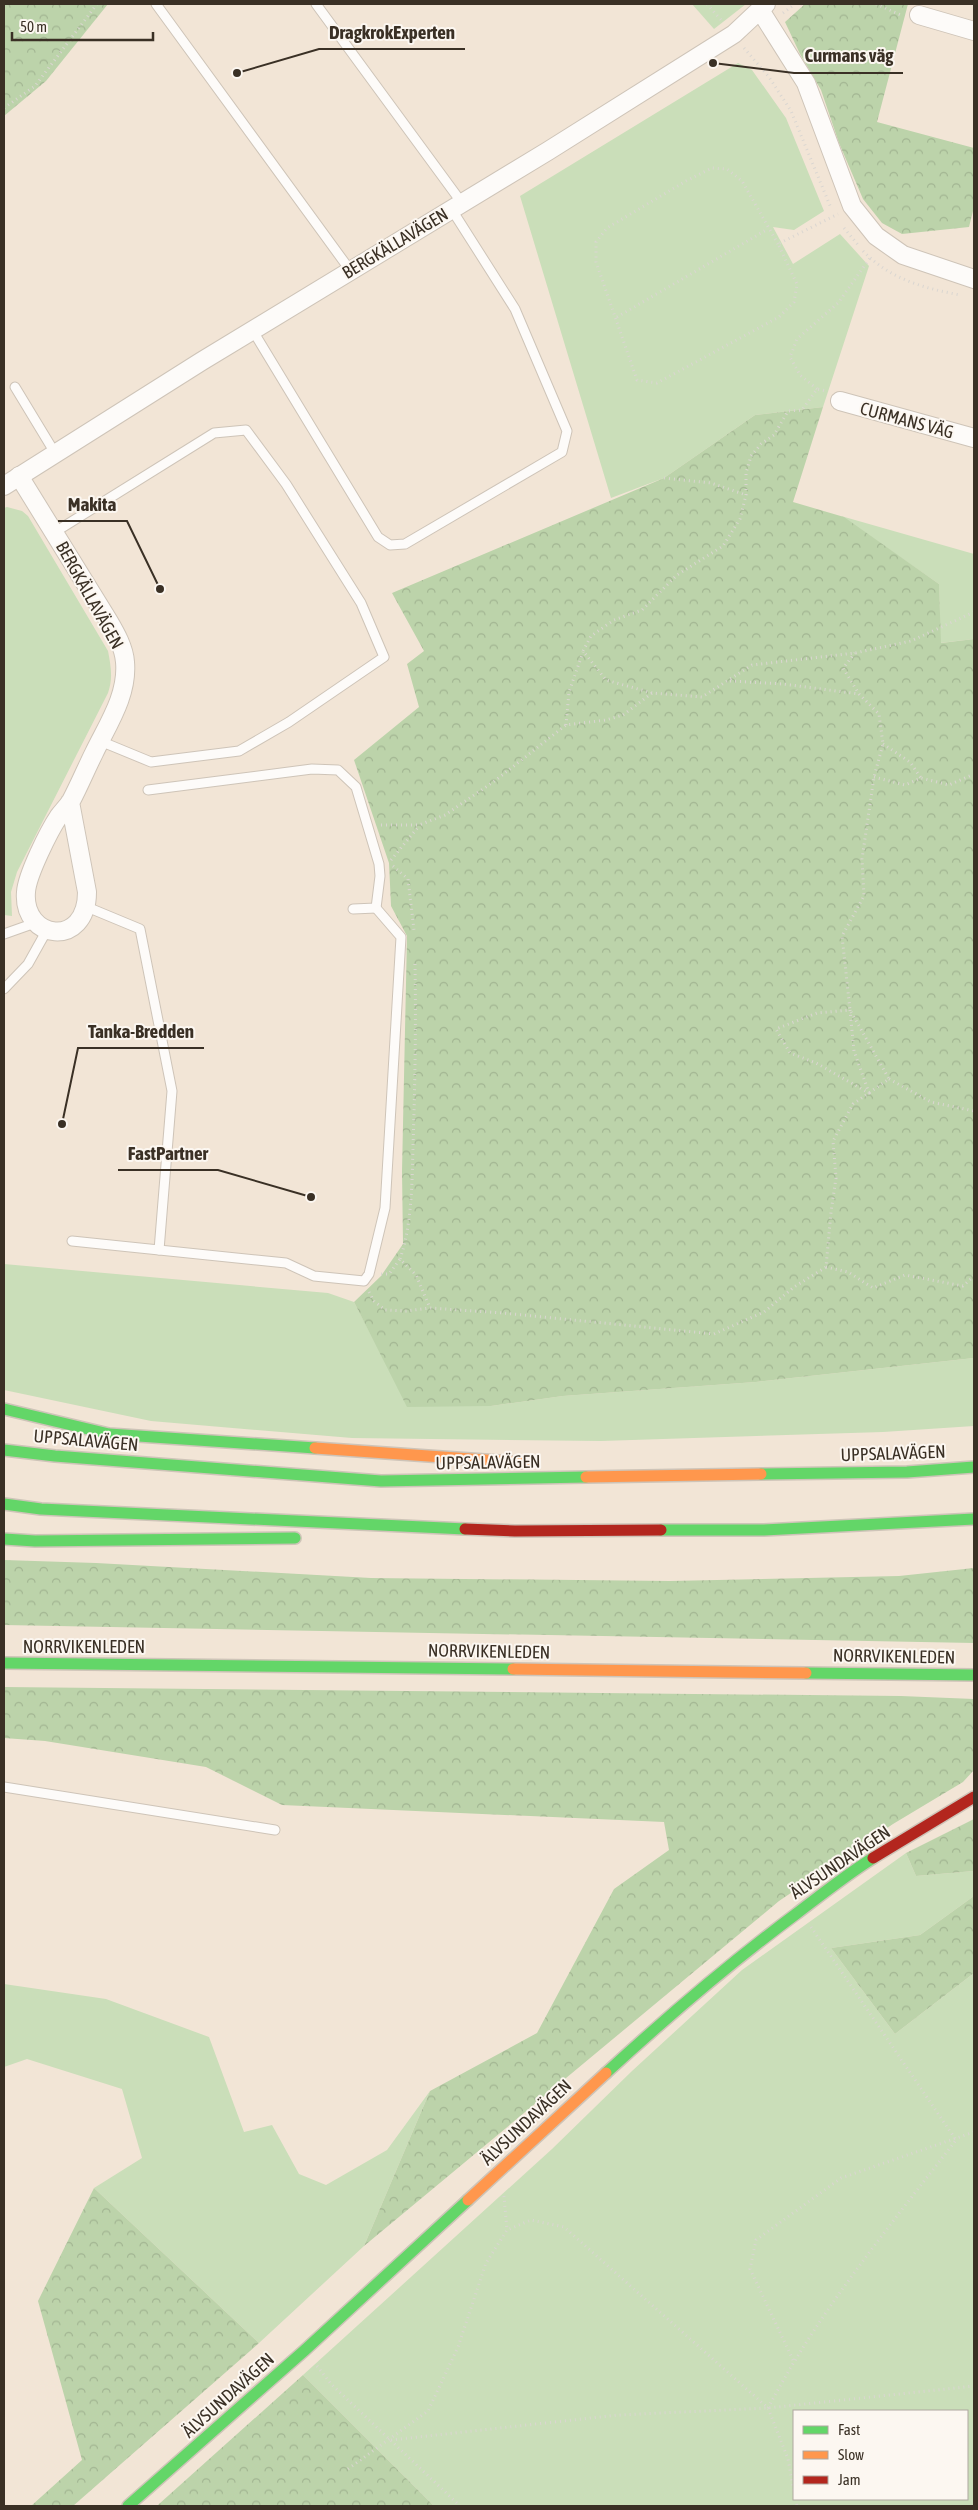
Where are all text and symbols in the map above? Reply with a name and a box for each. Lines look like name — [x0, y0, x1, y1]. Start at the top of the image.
scale bar — [12, 10, 154, 42]
callout: DragkrokExperten — [319, 15, 465, 49]
text: 50 m — [20, 18, 47, 35]
text: DragkrokExperten — [329, 21, 455, 43]
callout: Curmans väg — [794, 39, 903, 73]
text: Curmans väg — [804, 44, 894, 66]
street label: BERGKÄLLAVÄGEN — [338, 203, 452, 283]
street label: CURMANS VÄG — [858, 397, 956, 443]
callout: Makita — [58, 487, 127, 521]
text: Makita — [68, 493, 116, 515]
street label: BERGKÄLLAVÄGEN — [52, 538, 128, 652]
callout: Tanka-Bredden — [78, 1014, 204, 1048]
text: Tanka-Bredden — [88, 1020, 194, 1042]
callout: FastPartner — [118, 1136, 218, 1170]
text: FastPartner — [128, 1142, 209, 1164]
street label: UPPSALAVÄGEN — [33, 1425, 139, 1455]
street label: UPPSALAVÄGEN — [840, 1441, 946, 1465]
street label: UPPSALAVÄGEN — [435, 1451, 541, 1473]
street label: NORRVIKENLEDEN — [23, 1636, 145, 1657]
street label: NORRVIKENLEDEN — [428, 1639, 550, 1663]
street label: NORRVIKENLEDEN — [833, 1644, 955, 1668]
street label: ÄLVSUNDAVÄGEN — [786, 1821, 894, 1903]
street label: ÄLVSUNDAVÄGEN — [476, 2075, 576, 2169]
street label: ÄLVSUNDAVÄGEN — [178, 2348, 278, 2442]
legend — [793, 2410, 968, 2500]
text: Fast — [838, 2421, 860, 2438]
text: Slow — [838, 2446, 864, 2463]
text: Jam — [838, 2471, 861, 2488]

